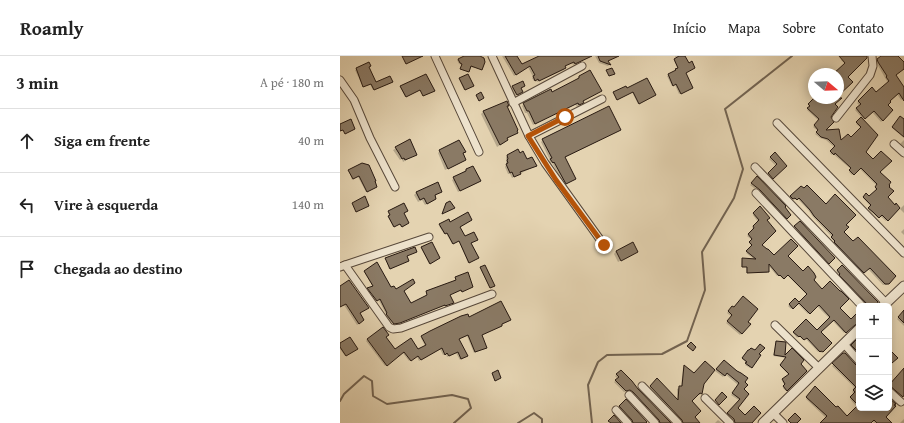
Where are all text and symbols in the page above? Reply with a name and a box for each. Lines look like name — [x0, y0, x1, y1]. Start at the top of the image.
text: Roamly — [20, 14, 84, 42]
text: Início — [673, 18, 706, 38]
text: Mapa — [728, 18, 760, 38]
text: Sobre — [782, 18, 816, 38]
text: Contato — [838, 18, 884, 38]
north arrow — [808, 68, 844, 104]
text: 3 min — [16, 70, 58, 95]
text: A pé · 180 m — [260, 73, 324, 92]
route start — [556, 108, 574, 126]
icon: ahead — [16, 130, 38, 152]
text: Siga em frente — [54, 130, 150, 151]
text: 40 m — [298, 131, 324, 150]
icon: left — [16, 194, 38, 216]
text: Vire à esquerda — [54, 194, 158, 215]
text: 140 m — [292, 195, 324, 214]
route end — [595, 236, 613, 254]
icon: arrive — [16, 258, 38, 280]
text: Chegada ao destino — [54, 258, 182, 279]
map controls — [856, 303, 892, 411]
button: + — [856, 303, 892, 339]
button: − — [856, 339, 892, 375]
button: layers — [856, 375, 892, 411]

